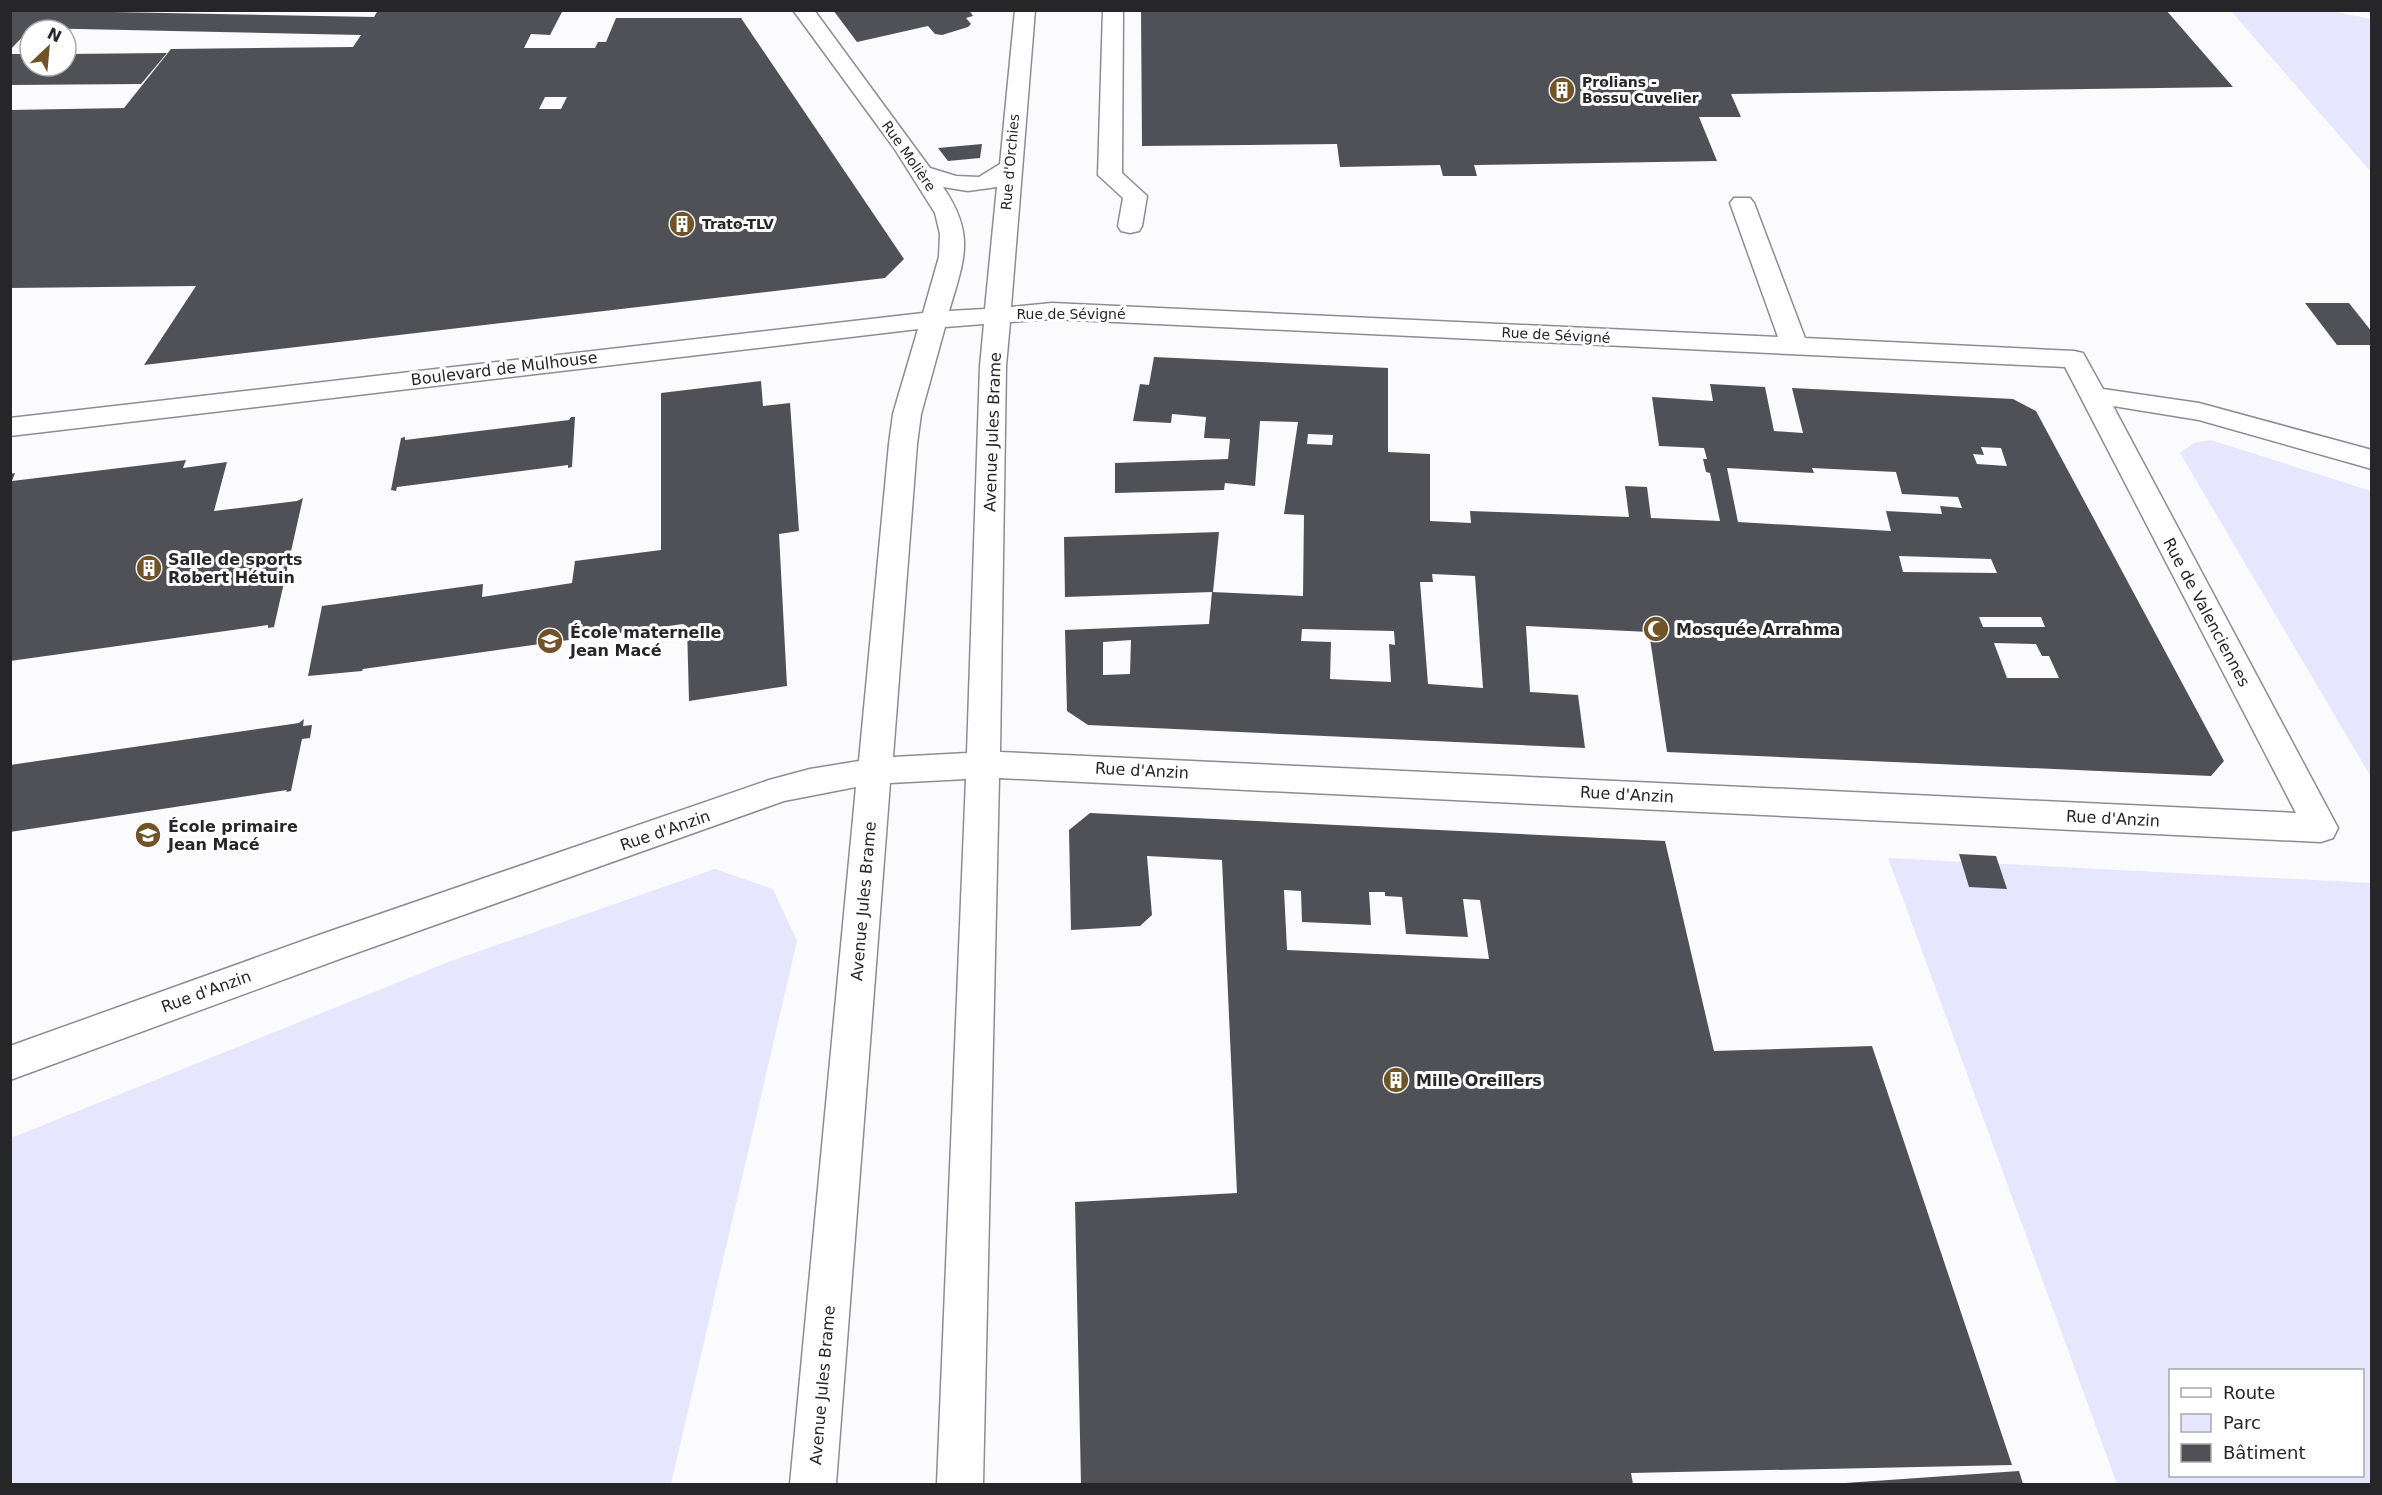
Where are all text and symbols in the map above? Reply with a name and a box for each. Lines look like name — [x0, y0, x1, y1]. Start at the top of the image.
north arrow — [18, 18, 78, 78]
text: N — [44, 23, 65, 46]
place label: Prolians - Bossu Cuvelier — [1582, 74, 1699, 106]
building icon: Prolians - Bossu Cuvelier — [1547, 75, 1577, 105]
street label: Rue d'Orchies — [998, 113, 1022, 211]
street label: Rue Molière — [879, 118, 939, 194]
building icon: Trato-TLV — [667, 209, 697, 239]
place label: Trato-TLV — [702, 216, 774, 232]
street label: Rue de Sévigné — [1016, 306, 1126, 322]
street label: Rue de Sévigné — [1501, 324, 1611, 346]
street label: Boulevard de Mulhouse — [410, 348, 598, 389]
street label: Avenue Jules Brame — [980, 352, 1005, 512]
street label: Rue de Valenciennes — [2159, 534, 2254, 690]
place label: Salle de sports Robert Hétuin — [168, 550, 303, 587]
building icon: Salle de sports Robert Hétuin — [134, 553, 164, 583]
mosque icon: Mosquée Arrahma — [1641, 614, 1671, 644]
place label: Mosquée Arrahma — [1676, 620, 1840, 639]
place label: École maternelle Jean Macé — [569, 623, 721, 660]
school or university icon: École maternelle Jean Macé — [535, 626, 565, 656]
street label: Rue d'Anzin — [1094, 759, 1189, 782]
street label: Rue d'Anzin — [1579, 783, 1674, 806]
street label: Rue d'Anzin — [618, 806, 713, 855]
street label: Rue d'Anzin — [2065, 807, 2160, 830]
place label: École primaire Jean Macé — [167, 817, 298, 854]
school or university icon: École primaire Jean Macé — [133, 820, 163, 850]
street label: Avenue Jules Brame — [847, 821, 880, 982]
street label: Rue d'Anzin — [159, 966, 254, 1016]
building icon: Mille Oreillers — [1381, 1065, 1411, 1095]
place label: Mille Oreillers — [1416, 1071, 1542, 1090]
street label: Avenue Jules Brame — [806, 1305, 839, 1466]
legend — [2169, 1369, 2364, 1477]
text: Route — [2223, 1382, 2275, 1403]
text: Parc — [2223, 1412, 2261, 1433]
text: Bâtiment — [2223, 1442, 2306, 1463]

